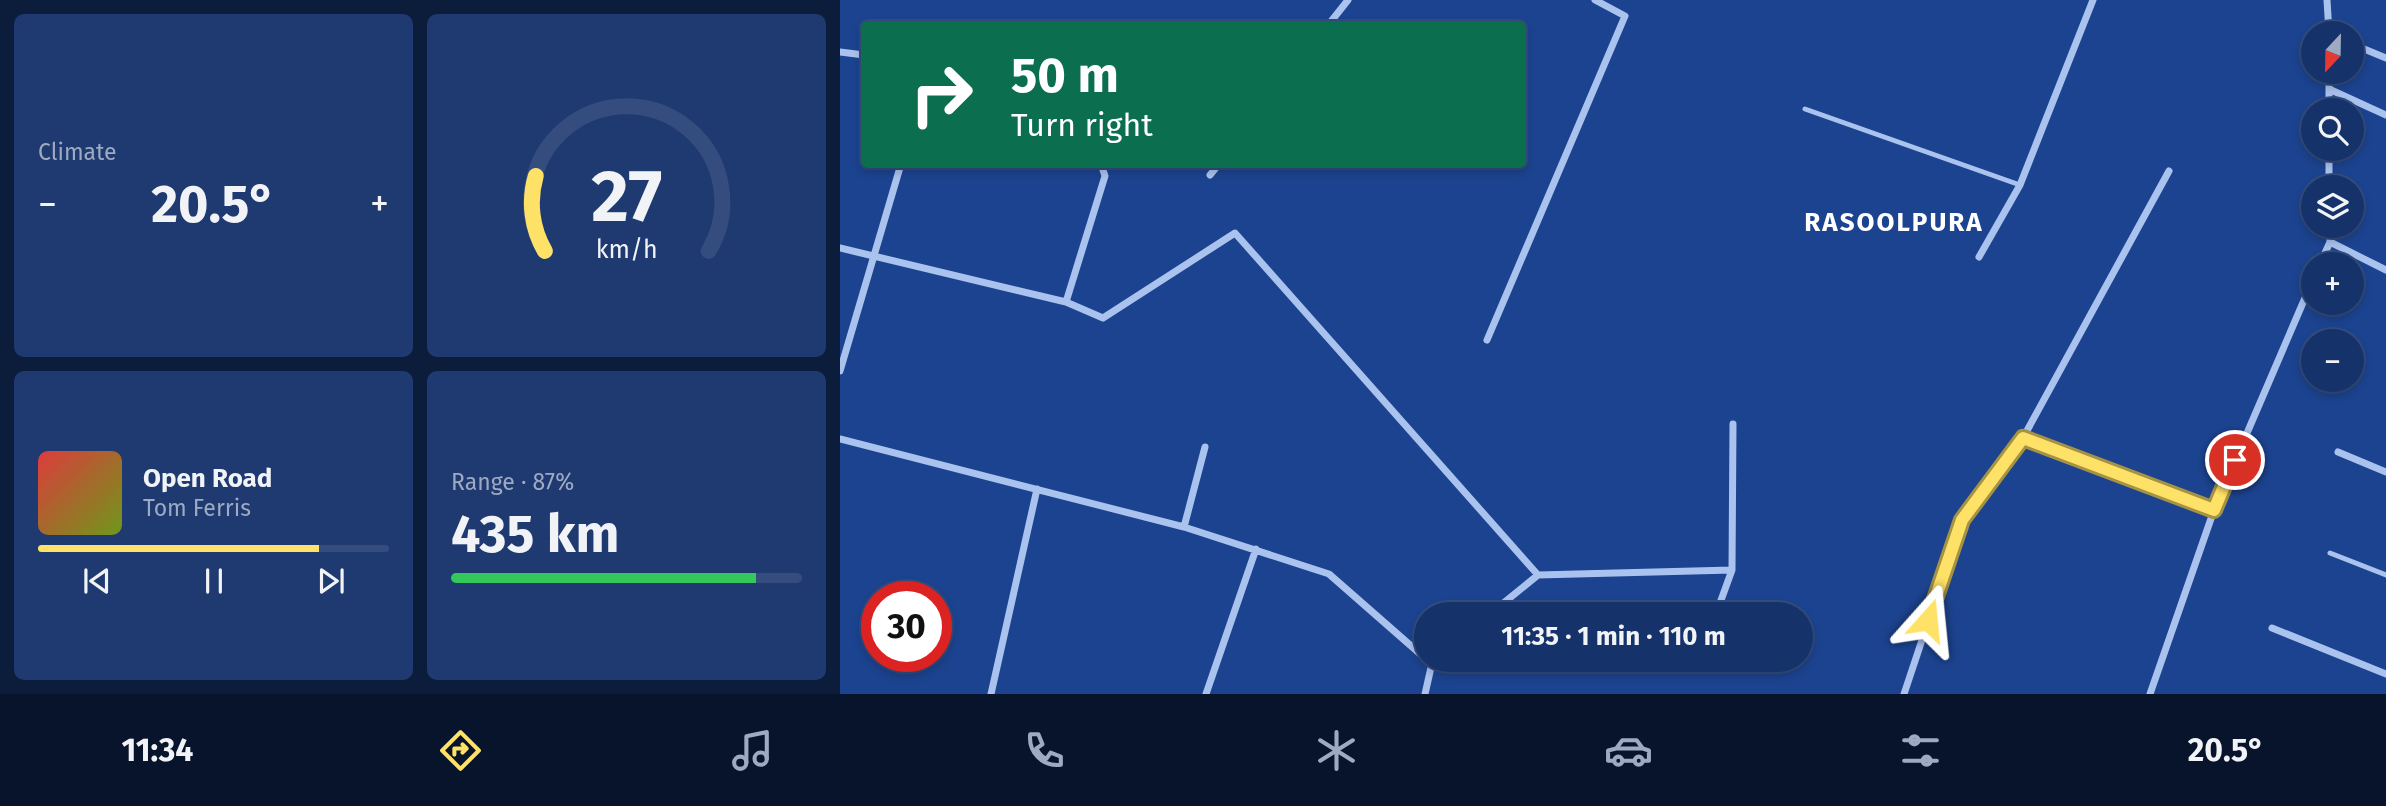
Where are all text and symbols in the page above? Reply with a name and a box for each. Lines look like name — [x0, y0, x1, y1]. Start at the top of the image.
north arrow — [2301, 21, 2364, 84]
map controls — [2301, 21, 2364, 392]
text: 50 m — [1011, 46, 1119, 105]
icon: right — [896, 49, 987, 140]
button: search — [2301, 98, 2364, 161]
text: Turn right — [1011, 106, 1153, 144]
text: Climate — [38, 138, 117, 166]
text: 27 — [591, 154, 662, 241]
text: 20.5° — [151, 173, 276, 236]
button: layers — [2301, 175, 2364, 238]
text: − — [38, 181, 57, 227]
text: + — [370, 181, 389, 227]
district label: RASOOLPURA — [1804, 207, 1984, 238]
text: km/h — [596, 235, 657, 265]
button: + — [2301, 252, 2364, 315]
button: − — [2301, 329, 2364, 392]
pin — [2205, 430, 2265, 490]
icon: arrive — [2216, 441, 2254, 479]
text: Open Road — [143, 463, 272, 494]
text: Range · 87% — [451, 468, 574, 496]
text: Tom Ferris — [143, 494, 251, 522]
text: 435 km — [451, 503, 619, 566]
icon: previous — [78, 562, 116, 600]
icon: pause — [195, 562, 233, 600]
icon: next — [312, 562, 350, 600]
speed limit sign: 30 — [861, 581, 952, 672]
position arrow — [1891, 583, 1965, 657]
text: 11:35 · 1 min · 110 m — [1501, 621, 1726, 652]
icon: directions — [436, 726, 485, 775]
icon: music — [728, 726, 777, 775]
icon: phone — [1020, 726, 1069, 775]
icon: climate — [1312, 726, 1361, 775]
icon: car — [1604, 726, 1653, 775]
icon: filters — [1896, 726, 1945, 775]
text: 11:34 — [121, 731, 193, 769]
text: 20.5° — [2188, 731, 2265, 769]

